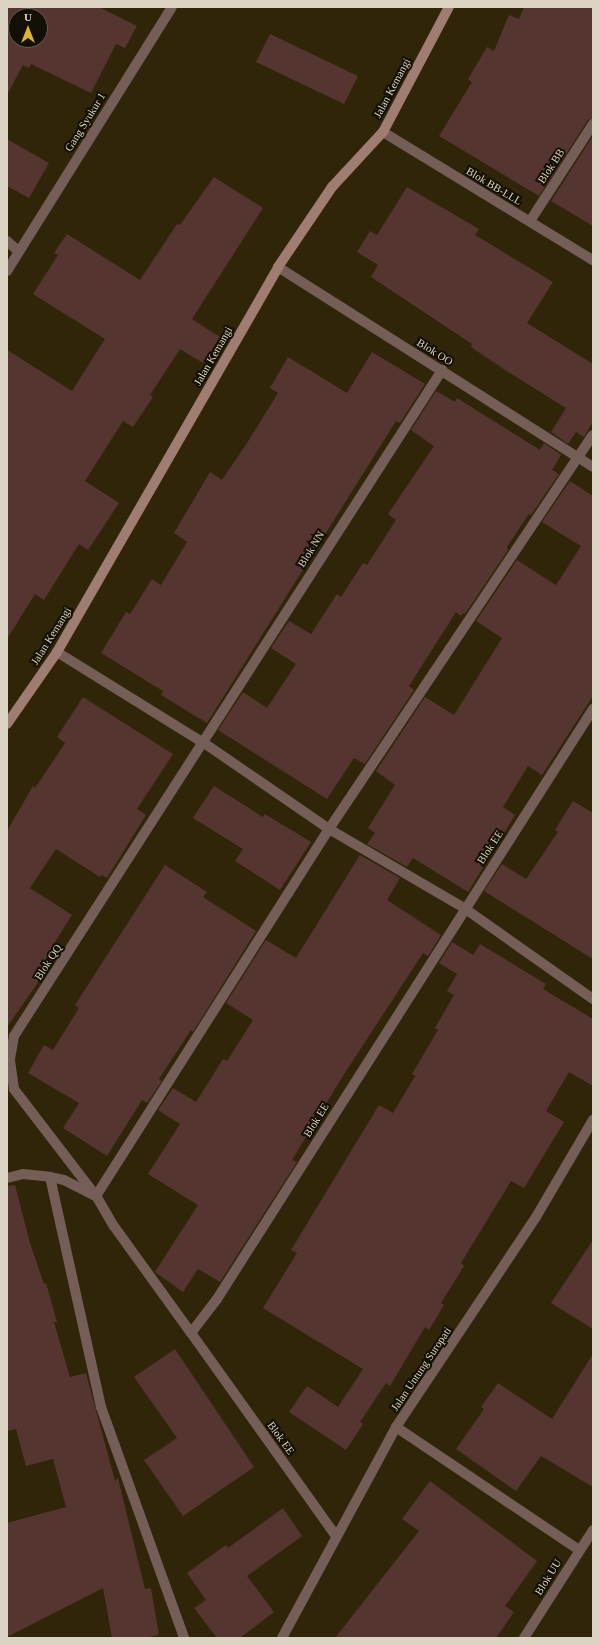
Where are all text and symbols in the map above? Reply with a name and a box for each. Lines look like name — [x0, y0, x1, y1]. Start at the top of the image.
north arrow — [8, 8, 48, 48]
text: U — [24, 11, 32, 23]
street label: Jalan Kemangi — [371, 56, 413, 120]
street label: Gang Syukur 1 — [62, 90, 108, 154]
street label: Blok BB — [535, 146, 567, 186]
street label: Blok BB-LLL — [464, 164, 524, 208]
street label: Jalan Kemangi — [191, 324, 235, 388]
street label: Blok OO — [415, 336, 455, 368]
street label: Blok NN — [295, 529, 327, 569]
street label: Jalan Kemangi — [28, 605, 74, 667]
street label: Blok EE — [474, 828, 506, 866]
street label: Blok QQ — [32, 942, 64, 982]
street label: Blok EE — [300, 1101, 332, 1139]
street label: Jalan Untung Suropati — [388, 1325, 454, 1413]
street label: Blok EE — [265, 1419, 297, 1457]
street label: Blok UU — [532, 1557, 564, 1597]

